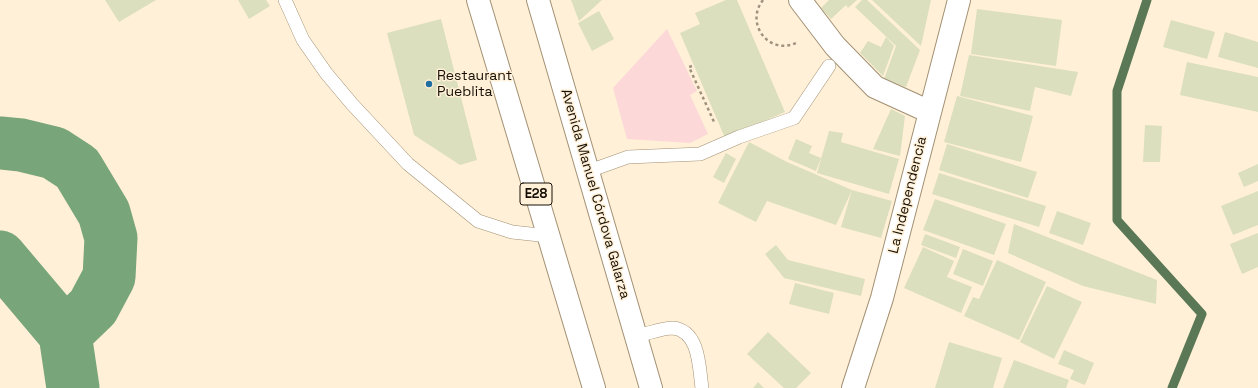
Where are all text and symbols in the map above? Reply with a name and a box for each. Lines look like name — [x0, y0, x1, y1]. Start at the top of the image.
place label: Restaurant Pueblita — [437, 68, 512, 100]
marker: Restaurant Pueblita — [424, 79, 434, 89]
street label: Avenida Manuel Córdova Galarza — [557, 87, 633, 301]
street label: La Independencia — [885, 135, 931, 255]
road number: E28 — [520, 183, 552, 205]

